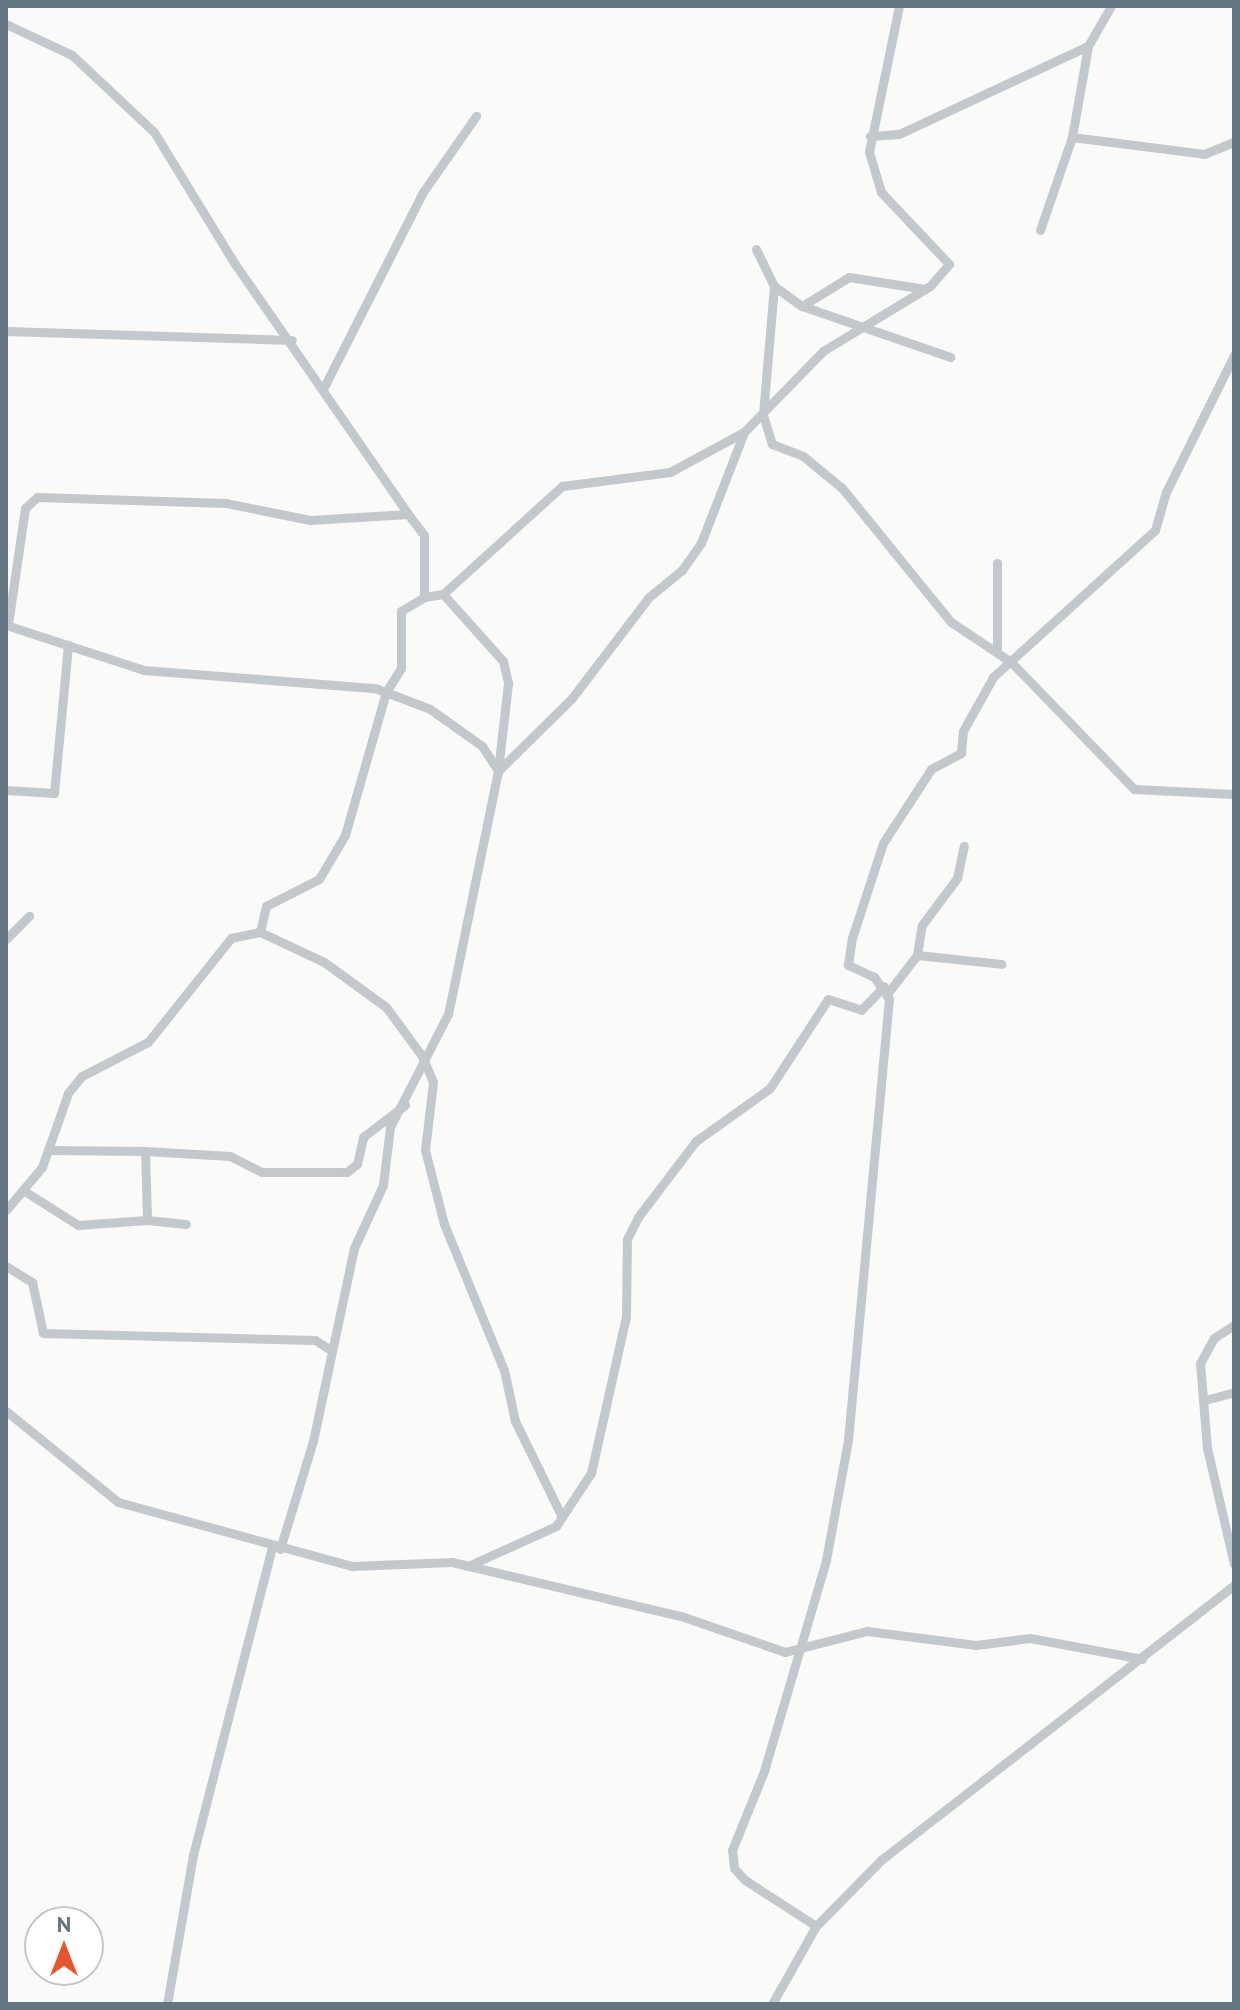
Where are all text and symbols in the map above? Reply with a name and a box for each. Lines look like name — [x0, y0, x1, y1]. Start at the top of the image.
north arrow — [24, 1906, 104, 1986]
text: N — [57, 1910, 71, 1938]

